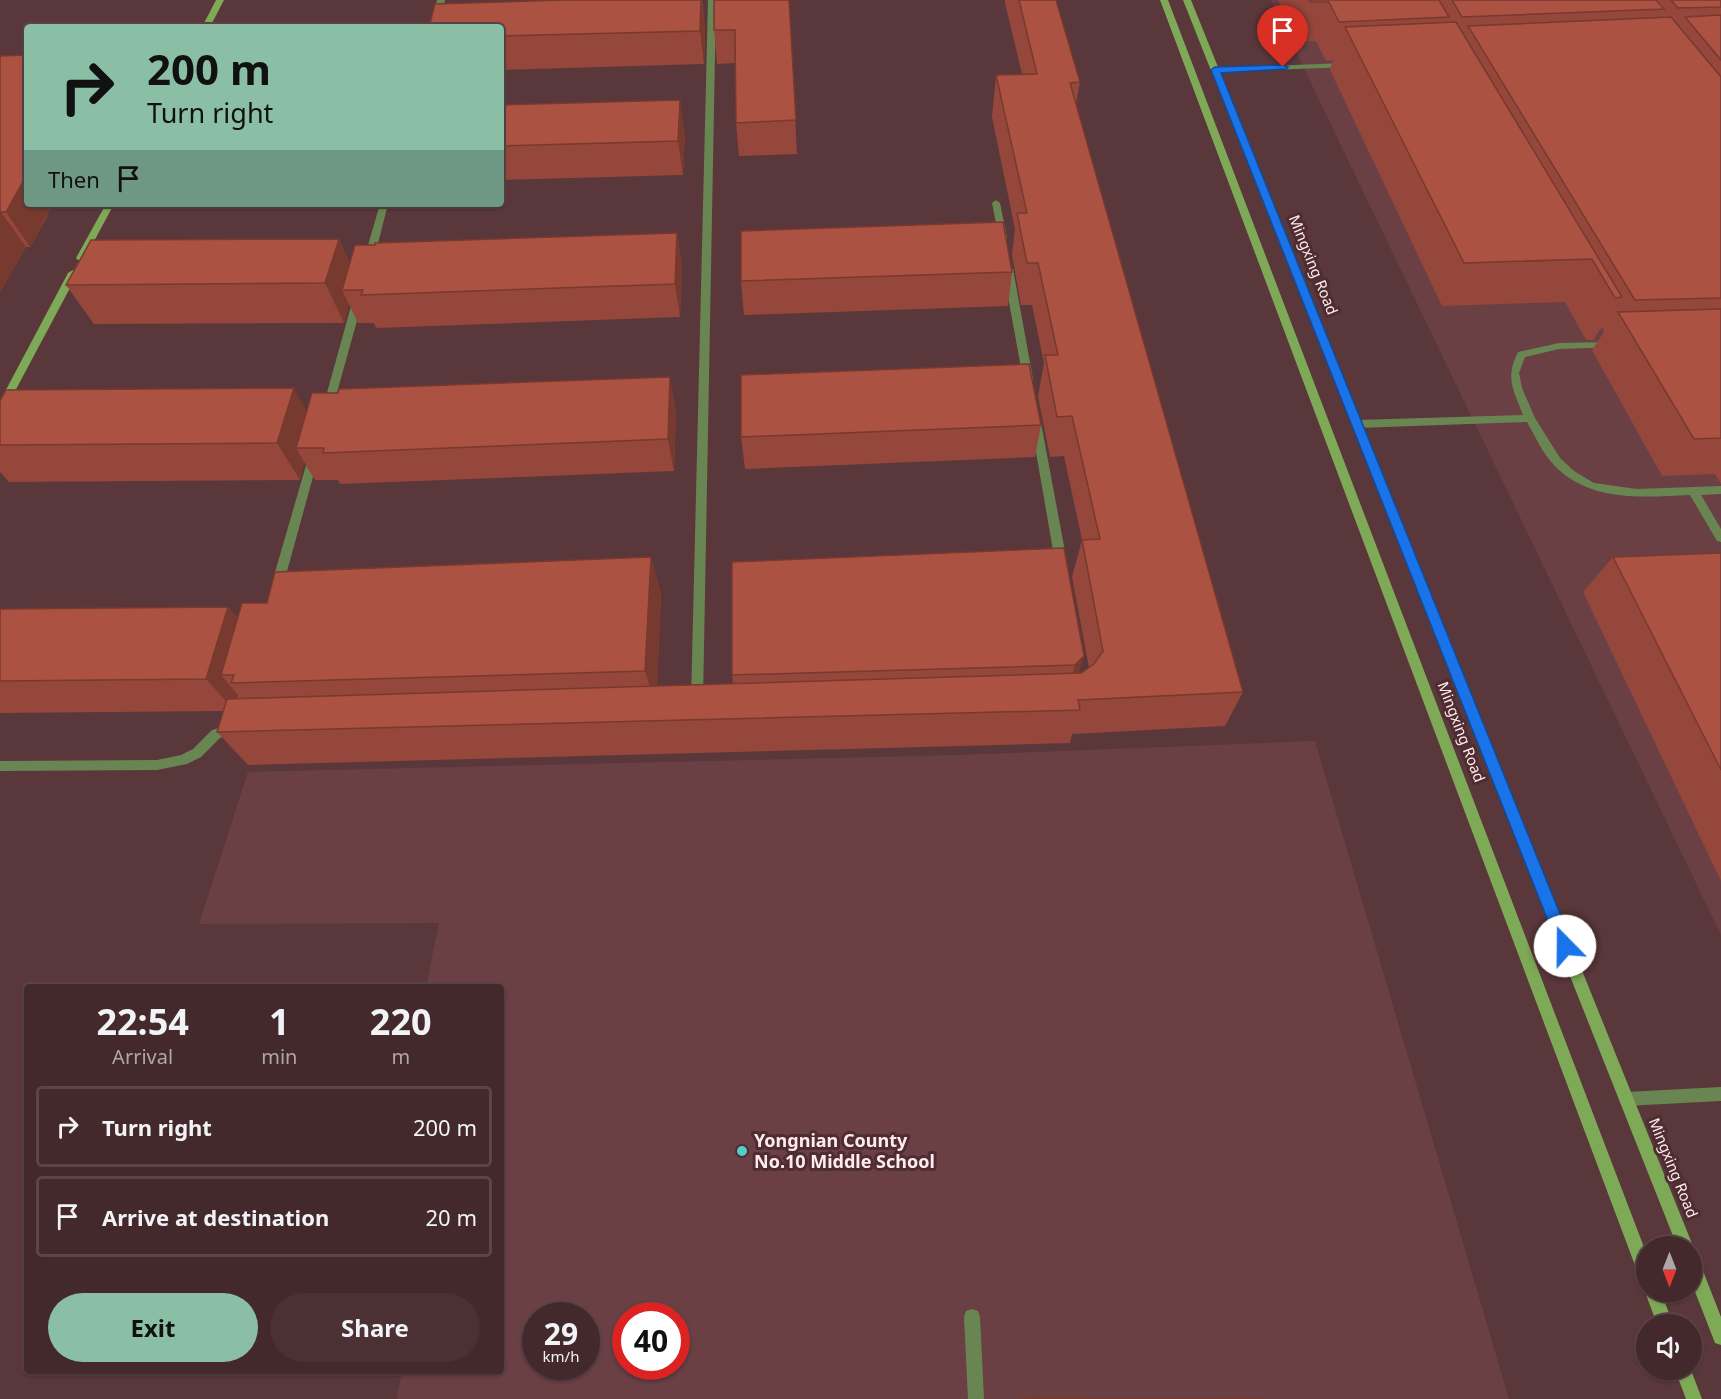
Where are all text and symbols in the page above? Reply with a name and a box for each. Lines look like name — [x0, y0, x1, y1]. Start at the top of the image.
pin — [1257, 5, 1308, 67]
icon: arrive — [1266, 14, 1299, 47]
text: 200 m — [147, 40, 271, 97]
icon: right — [48, 48, 126, 126]
text: Turn right — [147, 94, 273, 131]
icon: arrive — [112, 162, 145, 195]
text: Then — [48, 164, 100, 194]
street label: Mingxing Road — [1285, 212, 1343, 318]
street label: Mingxing Road — [1434, 678, 1490, 785]
position arrow — [1533, 914, 1597, 978]
text: 22:54 — [96, 997, 189, 1046]
text: 1 — [269, 997, 290, 1046]
text: 220 — [370, 997, 432, 1046]
text: Arrival — [112, 1043, 173, 1070]
text: min — [261, 1043, 297, 1070]
text: m — [391, 1043, 410, 1070]
icon: right — [51, 1110, 84, 1143]
text: Turn right — [102, 1112, 212, 1142]
text: 200 m — [413, 1112, 477, 1142]
street label: Mingxing Road — [1645, 1115, 1703, 1221]
place label: Yongnian County No.10 Middle School — [754, 1128, 935, 1173]
marker: Yongnian County No.10 Middle School — [735, 1144, 749, 1158]
icon: arrive — [51, 1200, 84, 1233]
text: Arrive at destination — [102, 1202, 329, 1232]
text: 20 m — [426, 1202, 477, 1232]
north arrow — [1636, 1236, 1702, 1302]
map controls — [1636, 1236, 1702, 1380]
button: Exit — [48, 1293, 258, 1362]
button: Share — [270, 1293, 480, 1362]
speed limit sign: 40 — [612, 1302, 690, 1380]
text: 29 — [544, 1313, 578, 1354]
button: sound — [1636, 1314, 1702, 1380]
text: km/h — [543, 1346, 579, 1366]

